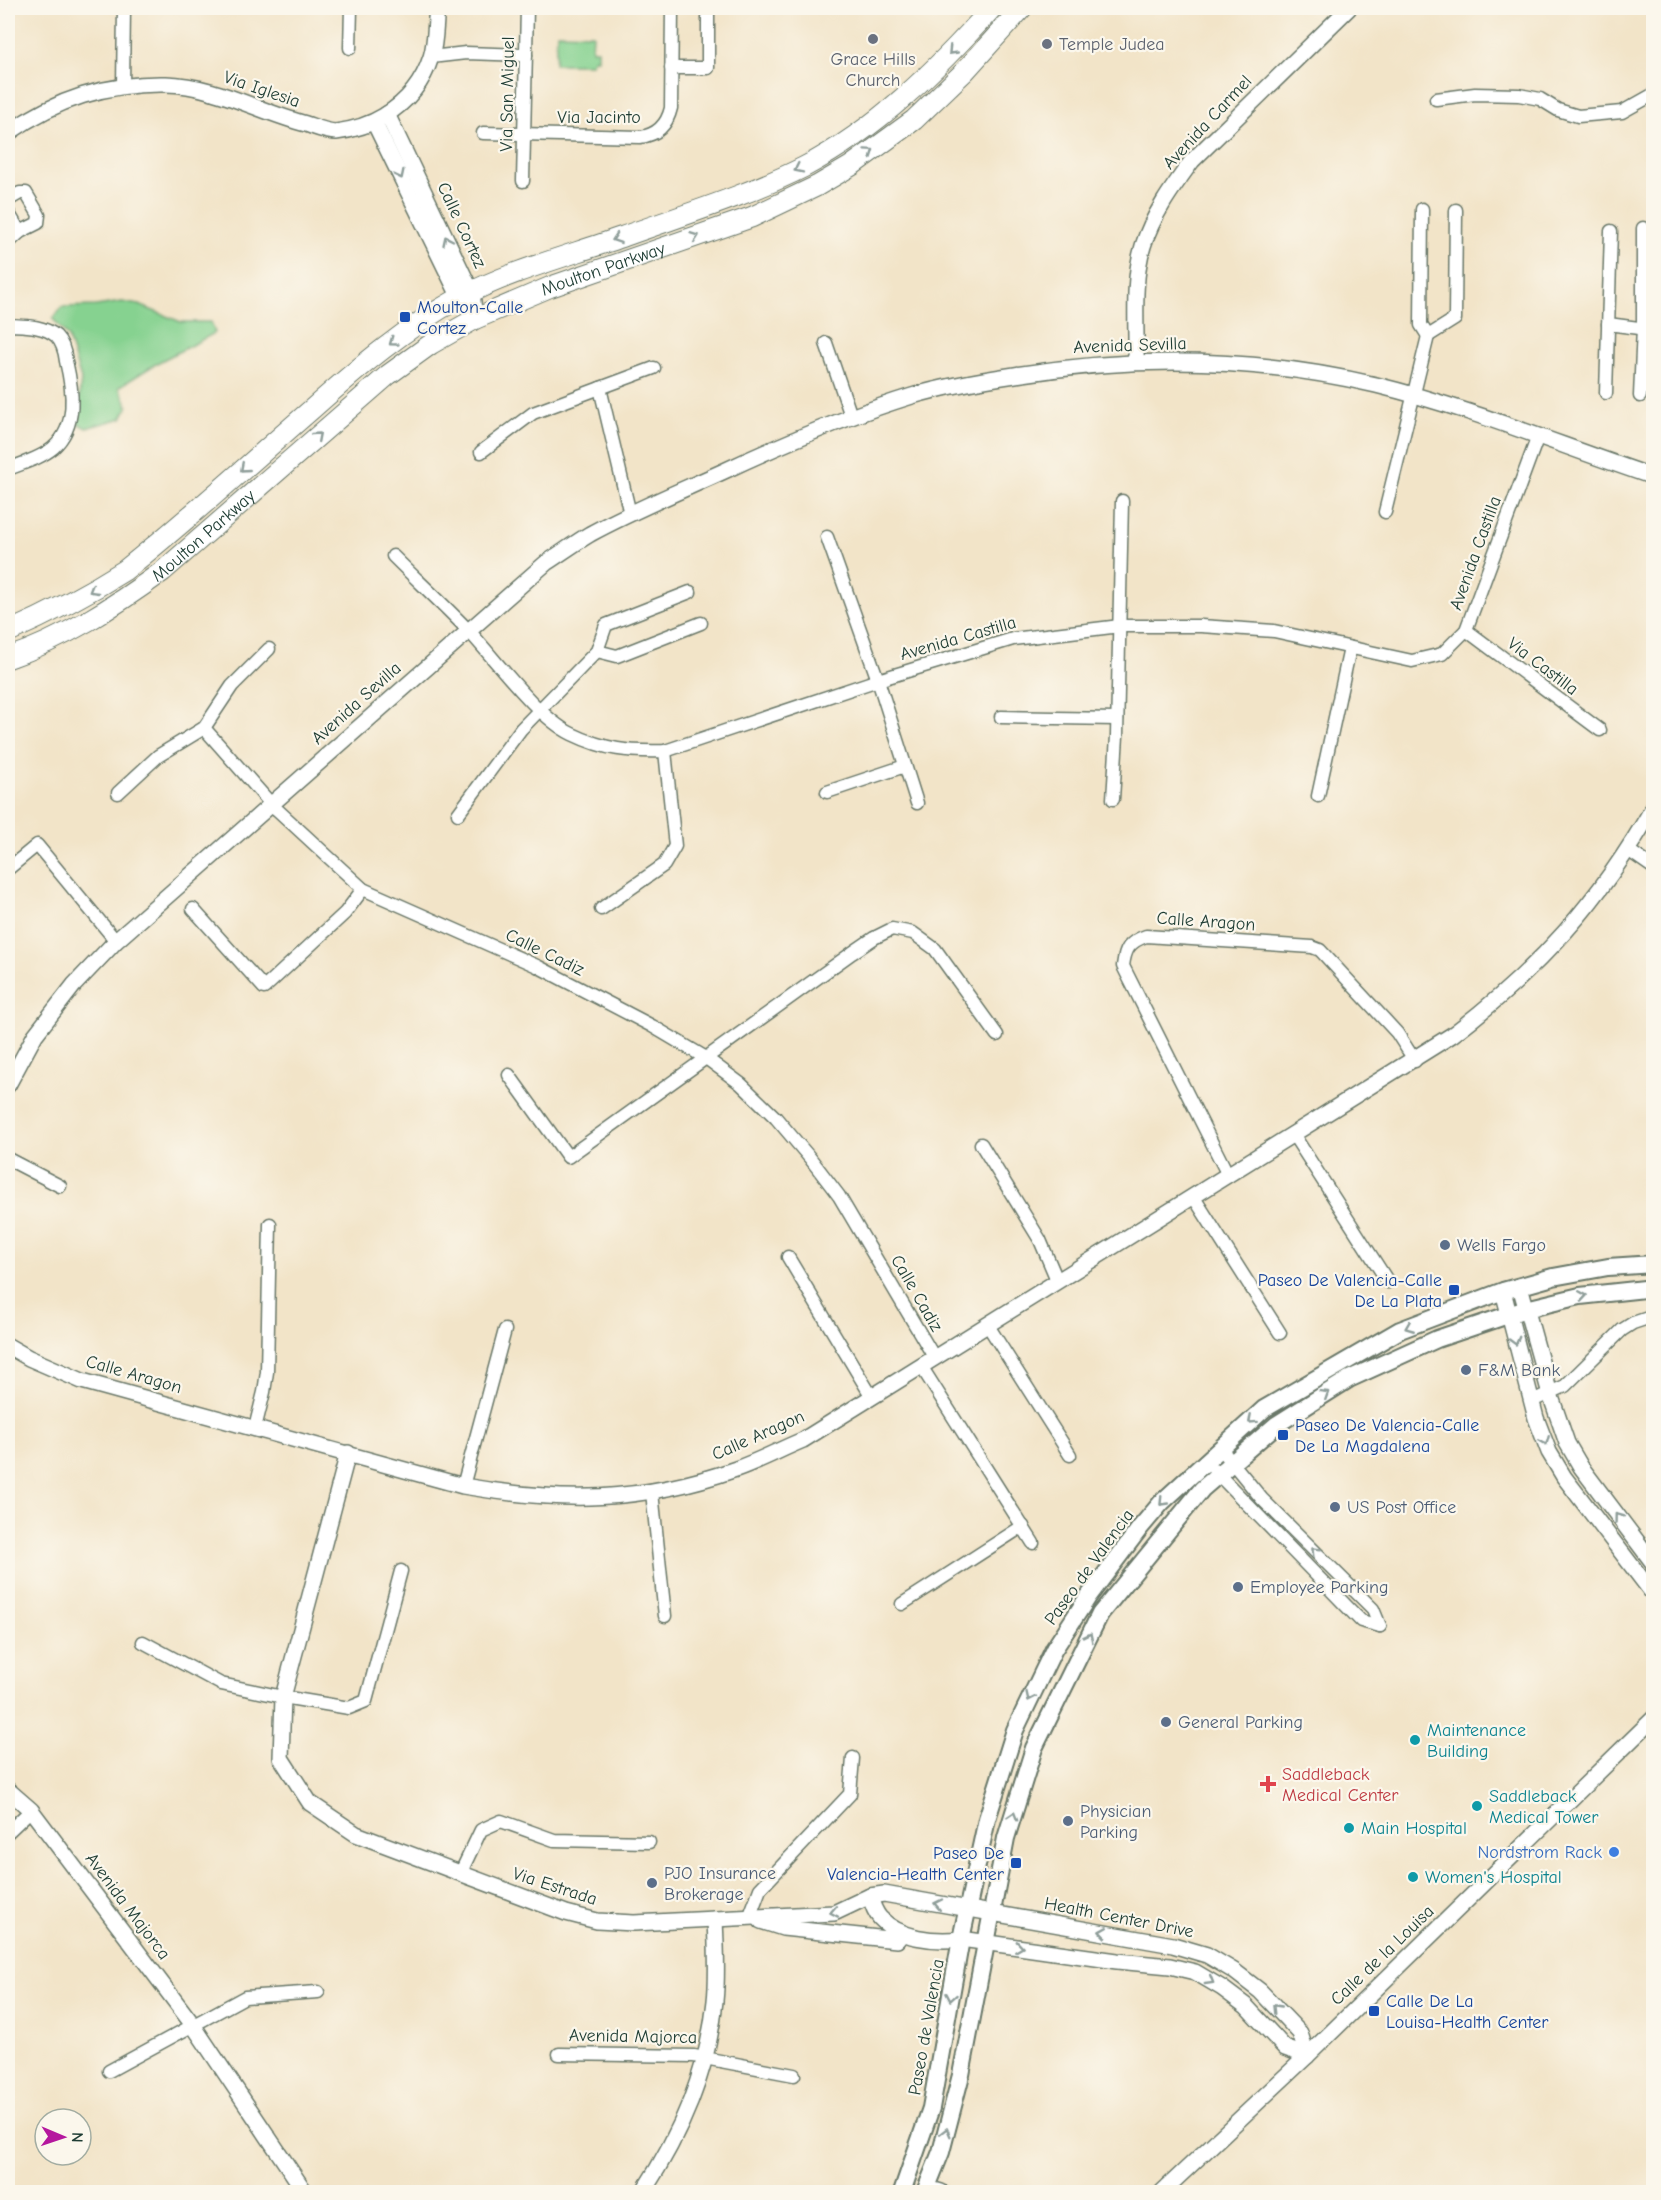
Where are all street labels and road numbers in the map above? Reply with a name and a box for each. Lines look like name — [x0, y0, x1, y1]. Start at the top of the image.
street label: Via San Miguel — [496, 36, 519, 152]
street label: Via Iglesia — [221, 67, 303, 112]
street label: Avenida Carmel — [1158, 71, 1256, 174]
street label: Via Jacinto — [557, 107, 641, 128]
street label: Calle Cortez — [432, 179, 491, 272]
street label: Moulton Parkway — [538, 238, 669, 301]
street label: Avenida Sevilla — [1073, 333, 1187, 358]
street label: Moulton Parkway — [148, 485, 260, 587]
street label: Avenida Castilla — [1445, 493, 1506, 613]
street label: Avenida Castilla — [898, 612, 1019, 665]
street label: Via Castilla — [1503, 633, 1582, 700]
street label: Avenida Sevilla — [307, 658, 405, 749]
street label: Calle Aragon — [1156, 908, 1256, 935]
street label: Calle Cadiz — [502, 924, 588, 981]
street label: Calle Cadiz — [886, 1251, 947, 1335]
street label: Calle Aragon — [83, 1351, 184, 1398]
street label: Calle Aragon — [709, 1406, 808, 1465]
street label: Paseo de Valencia — [1040, 1505, 1138, 1629]
street label: Avenida Majorca — [81, 1849, 175, 1964]
street label: Via Estrada — [510, 1863, 600, 1910]
street label: Health Center Drive — [1042, 1893, 1195, 1942]
street label: Calle de la Louisa — [1326, 1901, 1438, 2010]
street label: Paseo de Valencia — [904, 1957, 949, 2097]
street label: Avenida Majorca — [569, 2025, 697, 2048]

